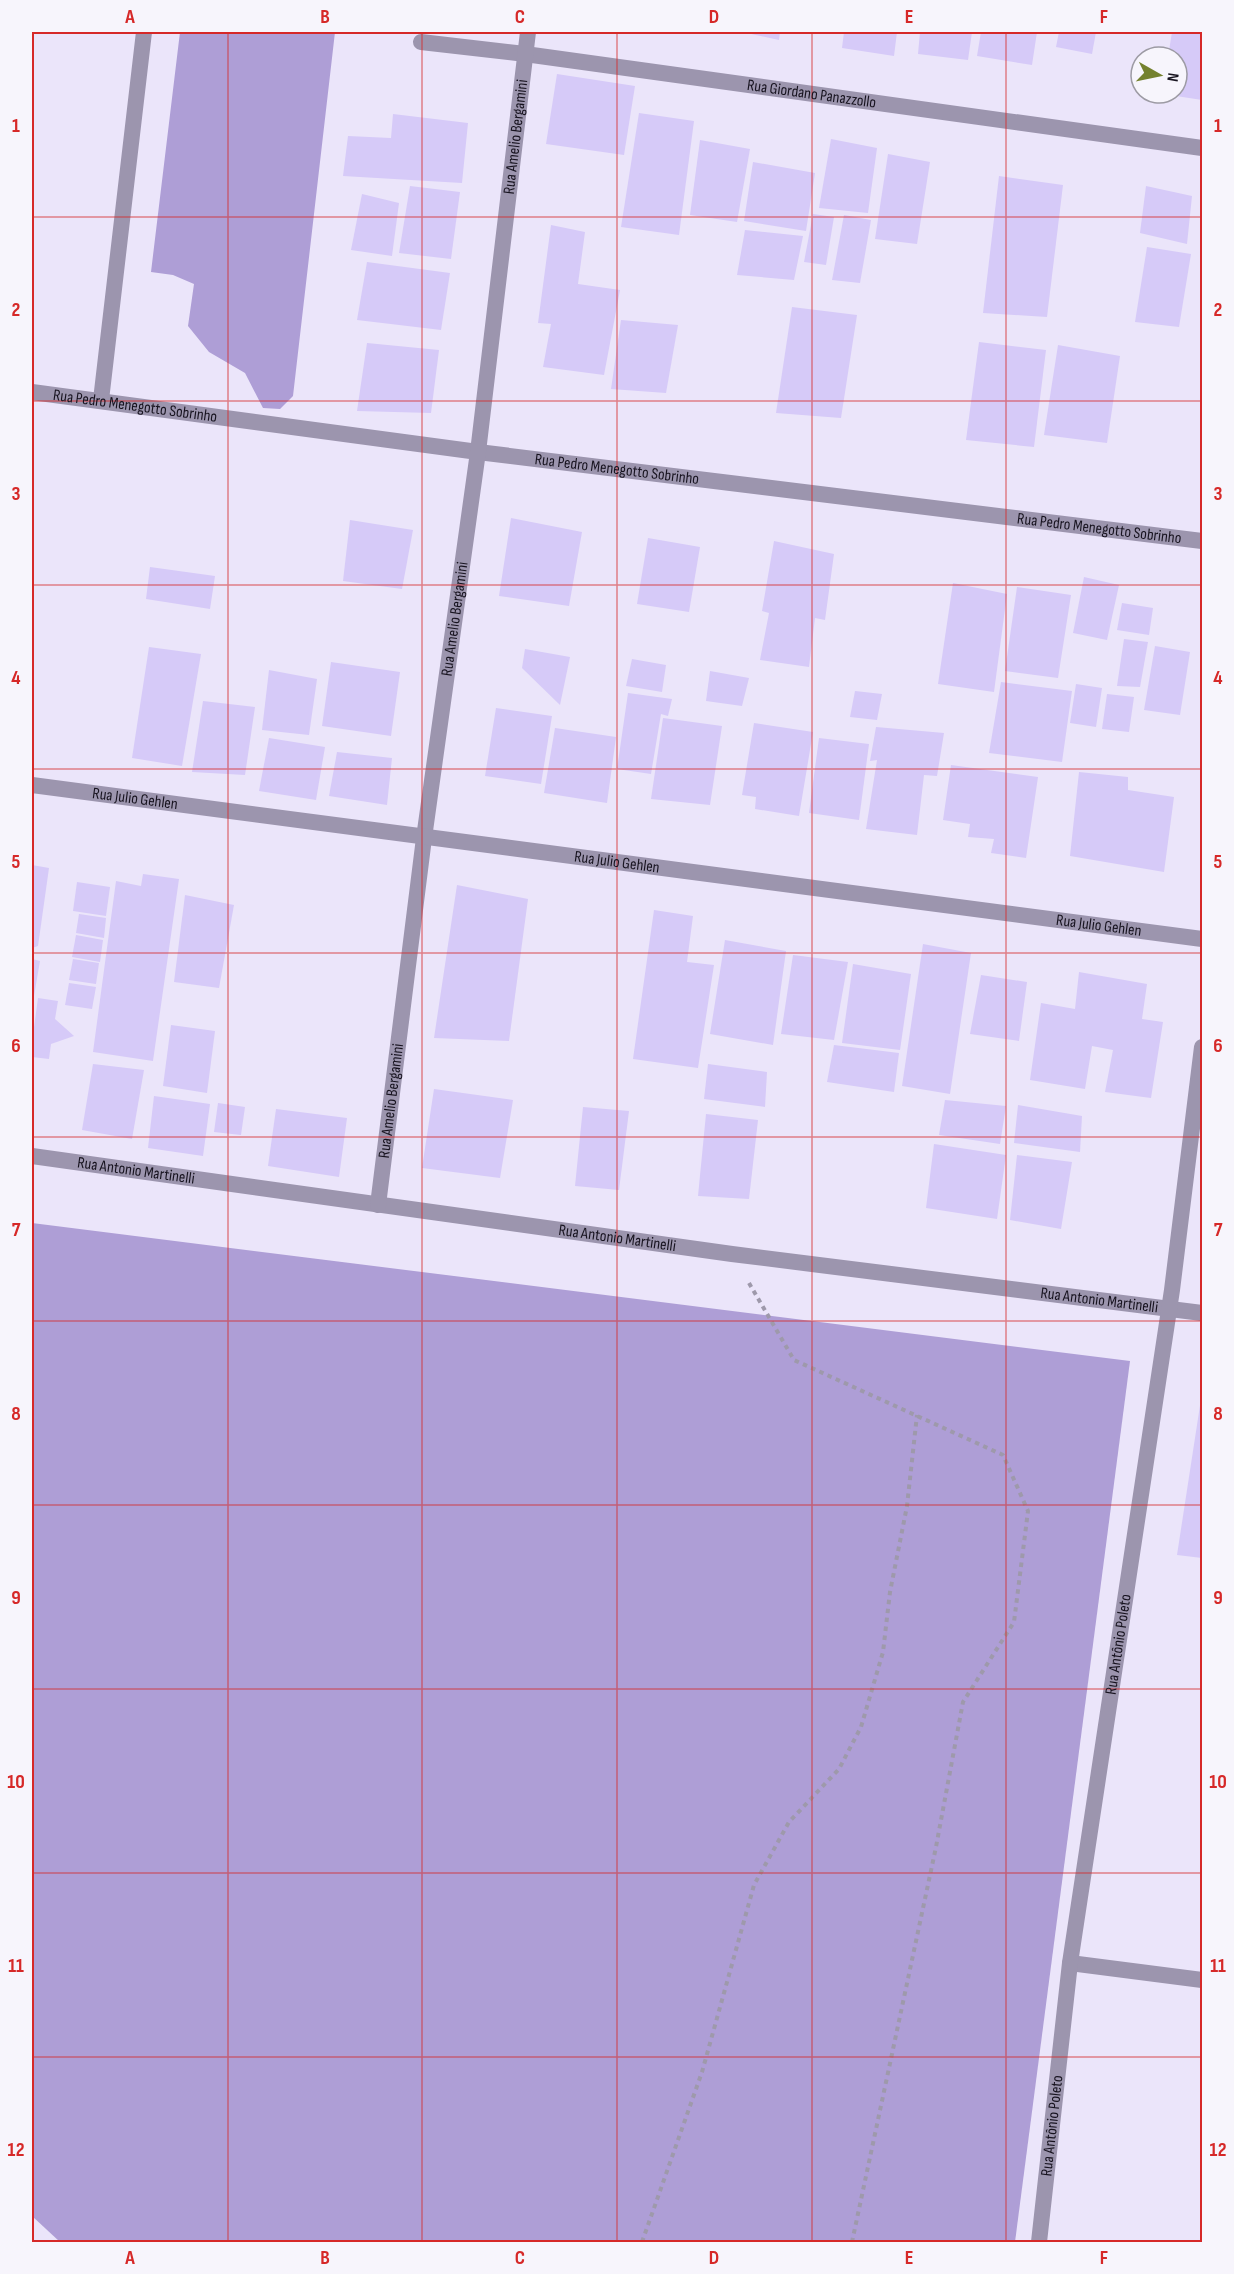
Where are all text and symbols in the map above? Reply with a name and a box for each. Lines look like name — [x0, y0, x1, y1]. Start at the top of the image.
text: A — [124, 5, 135, 29]
text: B — [320, 5, 330, 29]
text: C — [515, 5, 525, 29]
text: D — [709, 5, 719, 29]
text: E — [905, 5, 913, 29]
text: F — [1100, 5, 1108, 29]
north arrow — [1129, 45, 1189, 105]
text: N — [1162, 71, 1182, 83]
street label: Rua Giordano Panazzollo — [746, 75, 877, 112]
street label: Rua Amelio Bergamini — [499, 78, 532, 195]
text: 1 — [12, 114, 20, 138]
text: 1 — [1214, 114, 1222, 138]
text: 2 — [12, 298, 20, 322]
text: 2 — [1214, 298, 1222, 322]
street label: Rua Pedro Menegotto Sobrinho — [52, 385, 218, 426]
street label: Rua Pedro Menegotto Sobrinho — [534, 450, 700, 489]
text: 3 — [12, 482, 21, 506]
text: 3 — [1214, 482, 1223, 506]
street label: Rua Pedro Menegotto Sobrinho — [1016, 509, 1183, 548]
street label: Rua Amelio Bergamini — [437, 561, 472, 677]
text: 4 — [11, 666, 21, 690]
text: 4 — [1213, 666, 1223, 690]
street label: Rua Julio Gehlen — [91, 784, 179, 814]
street label: Rua Julio Gehlen — [573, 847, 661, 877]
text: 5 — [12, 850, 21, 874]
text: 5 — [1214, 850, 1223, 874]
street label: Rua Julio Gehlen — [1055, 910, 1143, 940]
text: 6 — [11, 1034, 21, 1058]
text: 6 — [1213, 1034, 1223, 1058]
street label: Rua Amelio Bergamini — [374, 1042, 408, 1159]
street label: Rua Antonio Martinelli — [76, 1153, 196, 1188]
text: 7 — [12, 1218, 21, 1242]
text: 7 — [1214, 1218, 1223, 1242]
street label: Rua Antonio Martinelli — [557, 1220, 677, 1256]
street label: Rua Antonio Martinelli — [1039, 1283, 1159, 1317]
text: 8 — [11, 1402, 21, 1426]
text: 8 — [1213, 1402, 1223, 1426]
text: 9 — [11, 1586, 21, 1610]
text: 9 — [1213, 1586, 1223, 1610]
street label: Rua Antônio Poleto — [1101, 1593, 1135, 1696]
text: 10 — [7, 1770, 25, 1794]
text: 10 — [1209, 1770, 1227, 1794]
text: 11 — [8, 1954, 24, 1978]
text: 11 — [1210, 1954, 1226, 1978]
street label: Rua Antônio Poleto — [1037, 2074, 1067, 2177]
text: 12 — [8, 2138, 24, 2162]
text: 12 — [1210, 2138, 1226, 2162]
text: A — [124, 2246, 135, 2270]
text: B — [320, 2246, 330, 2270]
text: C — [515, 2246, 525, 2270]
text: D — [709, 2246, 719, 2270]
text: E — [905, 2246, 913, 2270]
text: F — [1100, 2246, 1108, 2270]

